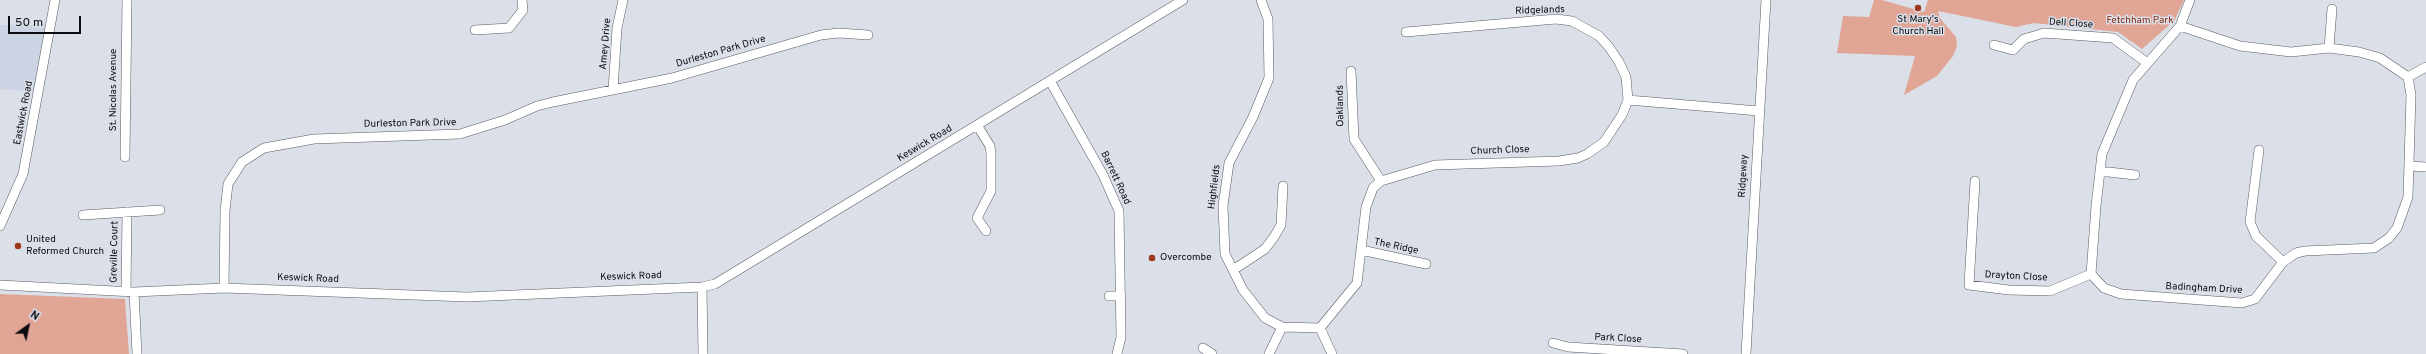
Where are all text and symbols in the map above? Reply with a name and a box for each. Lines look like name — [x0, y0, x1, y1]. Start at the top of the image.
marker: St Mary's Church Hall — [1913, 3, 1923, 13]
street label: Ridgelands — [1515, 4, 1565, 18]
scale bar — [10, 8, 83, 34]
place label: St Mary's Church Hall — [1892, 14, 1944, 38]
text: 50 m — [15, 15, 43, 31]
park label: Fetchham Park — [2107, 15, 2173, 27]
street label: Dell Close — [2049, 16, 2093, 32]
street label: Amey Drive — [598, 18, 614, 70]
street label: Durleston Park Drive — [675, 33, 767, 71]
street label: St. Nicolas Avenue — [108, 49, 120, 131]
street label: Eastwick Road — [12, 80, 36, 146]
street label: Oaklands — [1335, 85, 1347, 127]
street label: Durleston Park Drive — [364, 117, 456, 131]
street label: Keswick Road — [895, 123, 955, 165]
street label: Church Close — [1470, 144, 1530, 158]
street label: Barrett Road — [1097, 149, 1133, 207]
street label: Ridgeway — [1737, 154, 1751, 198]
street label: Highfields — [1206, 164, 1224, 210]
street label: Greville Court — [108, 221, 122, 283]
place label: United Reformed Church — [26, 234, 104, 258]
street label: The Ridge — [1373, 236, 1419, 258]
marker: United Reformed Church — [13, 241, 23, 251]
place label: Overcombe — [1160, 252, 1212, 264]
marker: Overcombe — [1147, 253, 1157, 263]
street label: Drayton Close — [1984, 269, 2048, 285]
street label: Keswick Road — [600, 270, 662, 284]
street label: Keswick Road — [277, 272, 339, 286]
street label: Badingham Drive — [2165, 281, 2243, 297]
north arrow — [8, 306, 48, 346]
text: N — [27, 308, 42, 324]
street label: Park Close — [1594, 332, 1642, 346]

